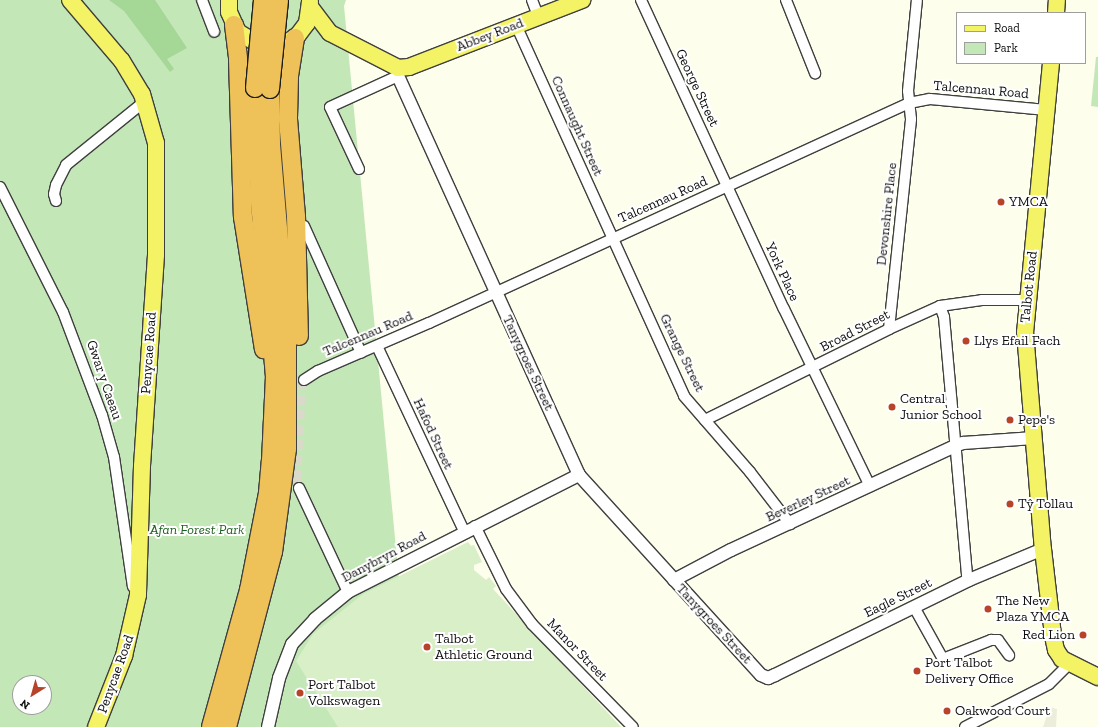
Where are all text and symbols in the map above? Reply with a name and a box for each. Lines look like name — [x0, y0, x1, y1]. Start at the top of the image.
legend — [956, 12, 1086, 64]
street label: Abbey Road — [454, 14, 526, 56]
text: Road — [994, 21, 1020, 35]
text: Park — [994, 41, 1018, 55]
street label: George Street — [672, 47, 722, 129]
street label: Connaught Street — [547, 73, 607, 179]
street label: Talcennau Road — [933, 77, 1029, 103]
street label: Devonshire Place — [873, 162, 901, 266]
street label: Talcennau Road — [616, 173, 710, 227]
place label: YMCA — [1009, 194, 1048, 210]
marker: YMCA — [996, 197, 1006, 207]
street label: York Place — [761, 240, 803, 304]
street label: Talbot Road — [1017, 250, 1041, 324]
street label: Broad Street — [817, 306, 893, 356]
street label: Talcennau Road — [321, 308, 415, 360]
street label: Penycae Road — [138, 311, 160, 395]
street label: Grange Street — [656, 311, 708, 395]
street label: Tanygroes Street — [499, 313, 557, 413]
place label: Llys Efail Fach — [974, 333, 1060, 349]
marker: Llys Efail Fach — [961, 336, 971, 346]
street label: Gwar y Caeau — [82, 338, 126, 422]
place label: Central Junior School — [900, 391, 982, 424]
street label: Hafod Street — [409, 396, 457, 472]
marker: Central Junior School — [887, 402, 897, 412]
place label: Pepe's — [1018, 412, 1055, 428]
marker: Pepe's — [1005, 415, 1015, 425]
street label: Beverley Street — [763, 472, 853, 526]
place label: Tŷ Tollau — [1018, 496, 1074, 512]
marker: Tŷ Tollau — [1005, 499, 1015, 509]
park label: Afan Forest Park — [150, 522, 244, 538]
street label: Danybryn Road — [339, 528, 429, 586]
street label: Eagle Street — [861, 574, 935, 622]
street label: Tanygroes Street — [673, 581, 755, 667]
place label: The New Plaza YMCA — [996, 593, 1070, 626]
marker: The New Plaza YMCA — [983, 604, 993, 614]
street label: Manor Street — [543, 615, 611, 685]
place label: Red Lion — [1022, 627, 1075, 643]
marker: Red Lion — [1078, 630, 1088, 640]
place label: Talbot Athletic Ground — [435, 631, 532, 664]
street label: Penycae Road — [94, 633, 138, 715]
marker: Talbot Athletic Ground — [422, 642, 432, 652]
place label: Port Talbot Delivery Office — [925, 655, 1014, 688]
marker: Port Talbot Delivery Office — [912, 666, 922, 676]
north arrow — [12, 675, 52, 715]
place label: Port Talbot Volkswagen — [308, 677, 380, 710]
marker: Port Talbot Volkswagen — [295, 688, 305, 698]
text: N — [18, 696, 32, 712]
place label: Oakwood Court — [955, 703, 1050, 719]
marker: Oakwood Court — [942, 706, 952, 716]

